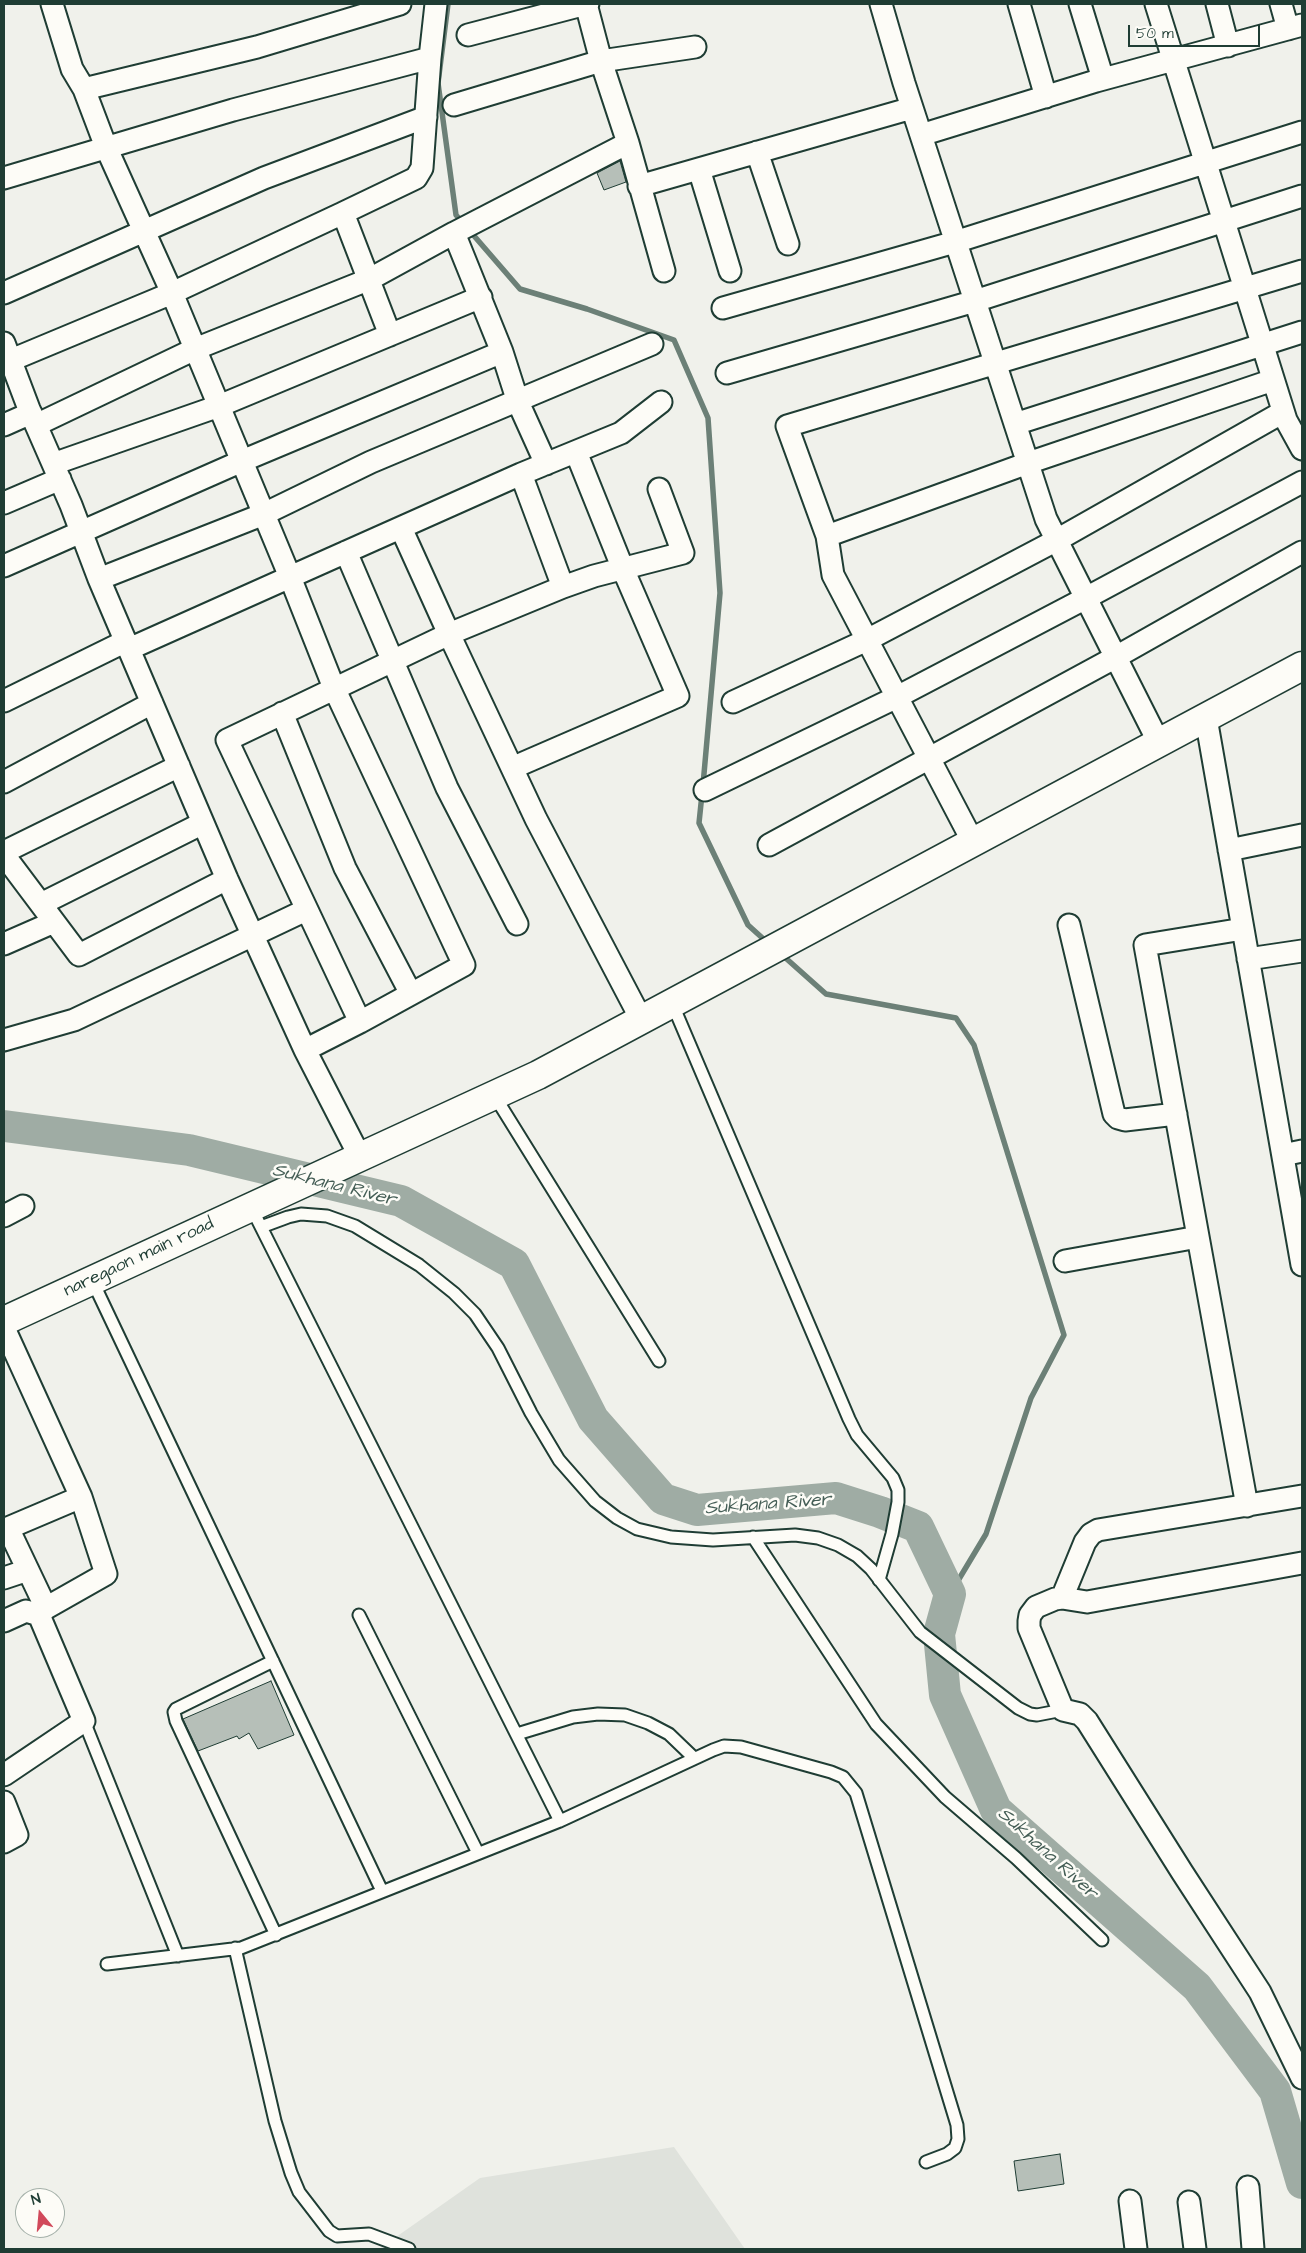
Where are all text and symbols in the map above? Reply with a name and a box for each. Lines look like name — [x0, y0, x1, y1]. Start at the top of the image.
scale bar — [1131, 15, 1264, 47]
text: 50 m — [1136, 23, 1174, 44]
water label: Sukhana River — [270, 1160, 398, 1212]
street label: naregaon main road — [61, 1214, 217, 1302]
water label: Sukhana River — [704, 1489, 832, 1521]
water label: Sukhana River — [992, 1803, 1102, 1905]
north arrow — [15, 2188, 65, 2238]
text: N — [29, 2189, 43, 2210]

